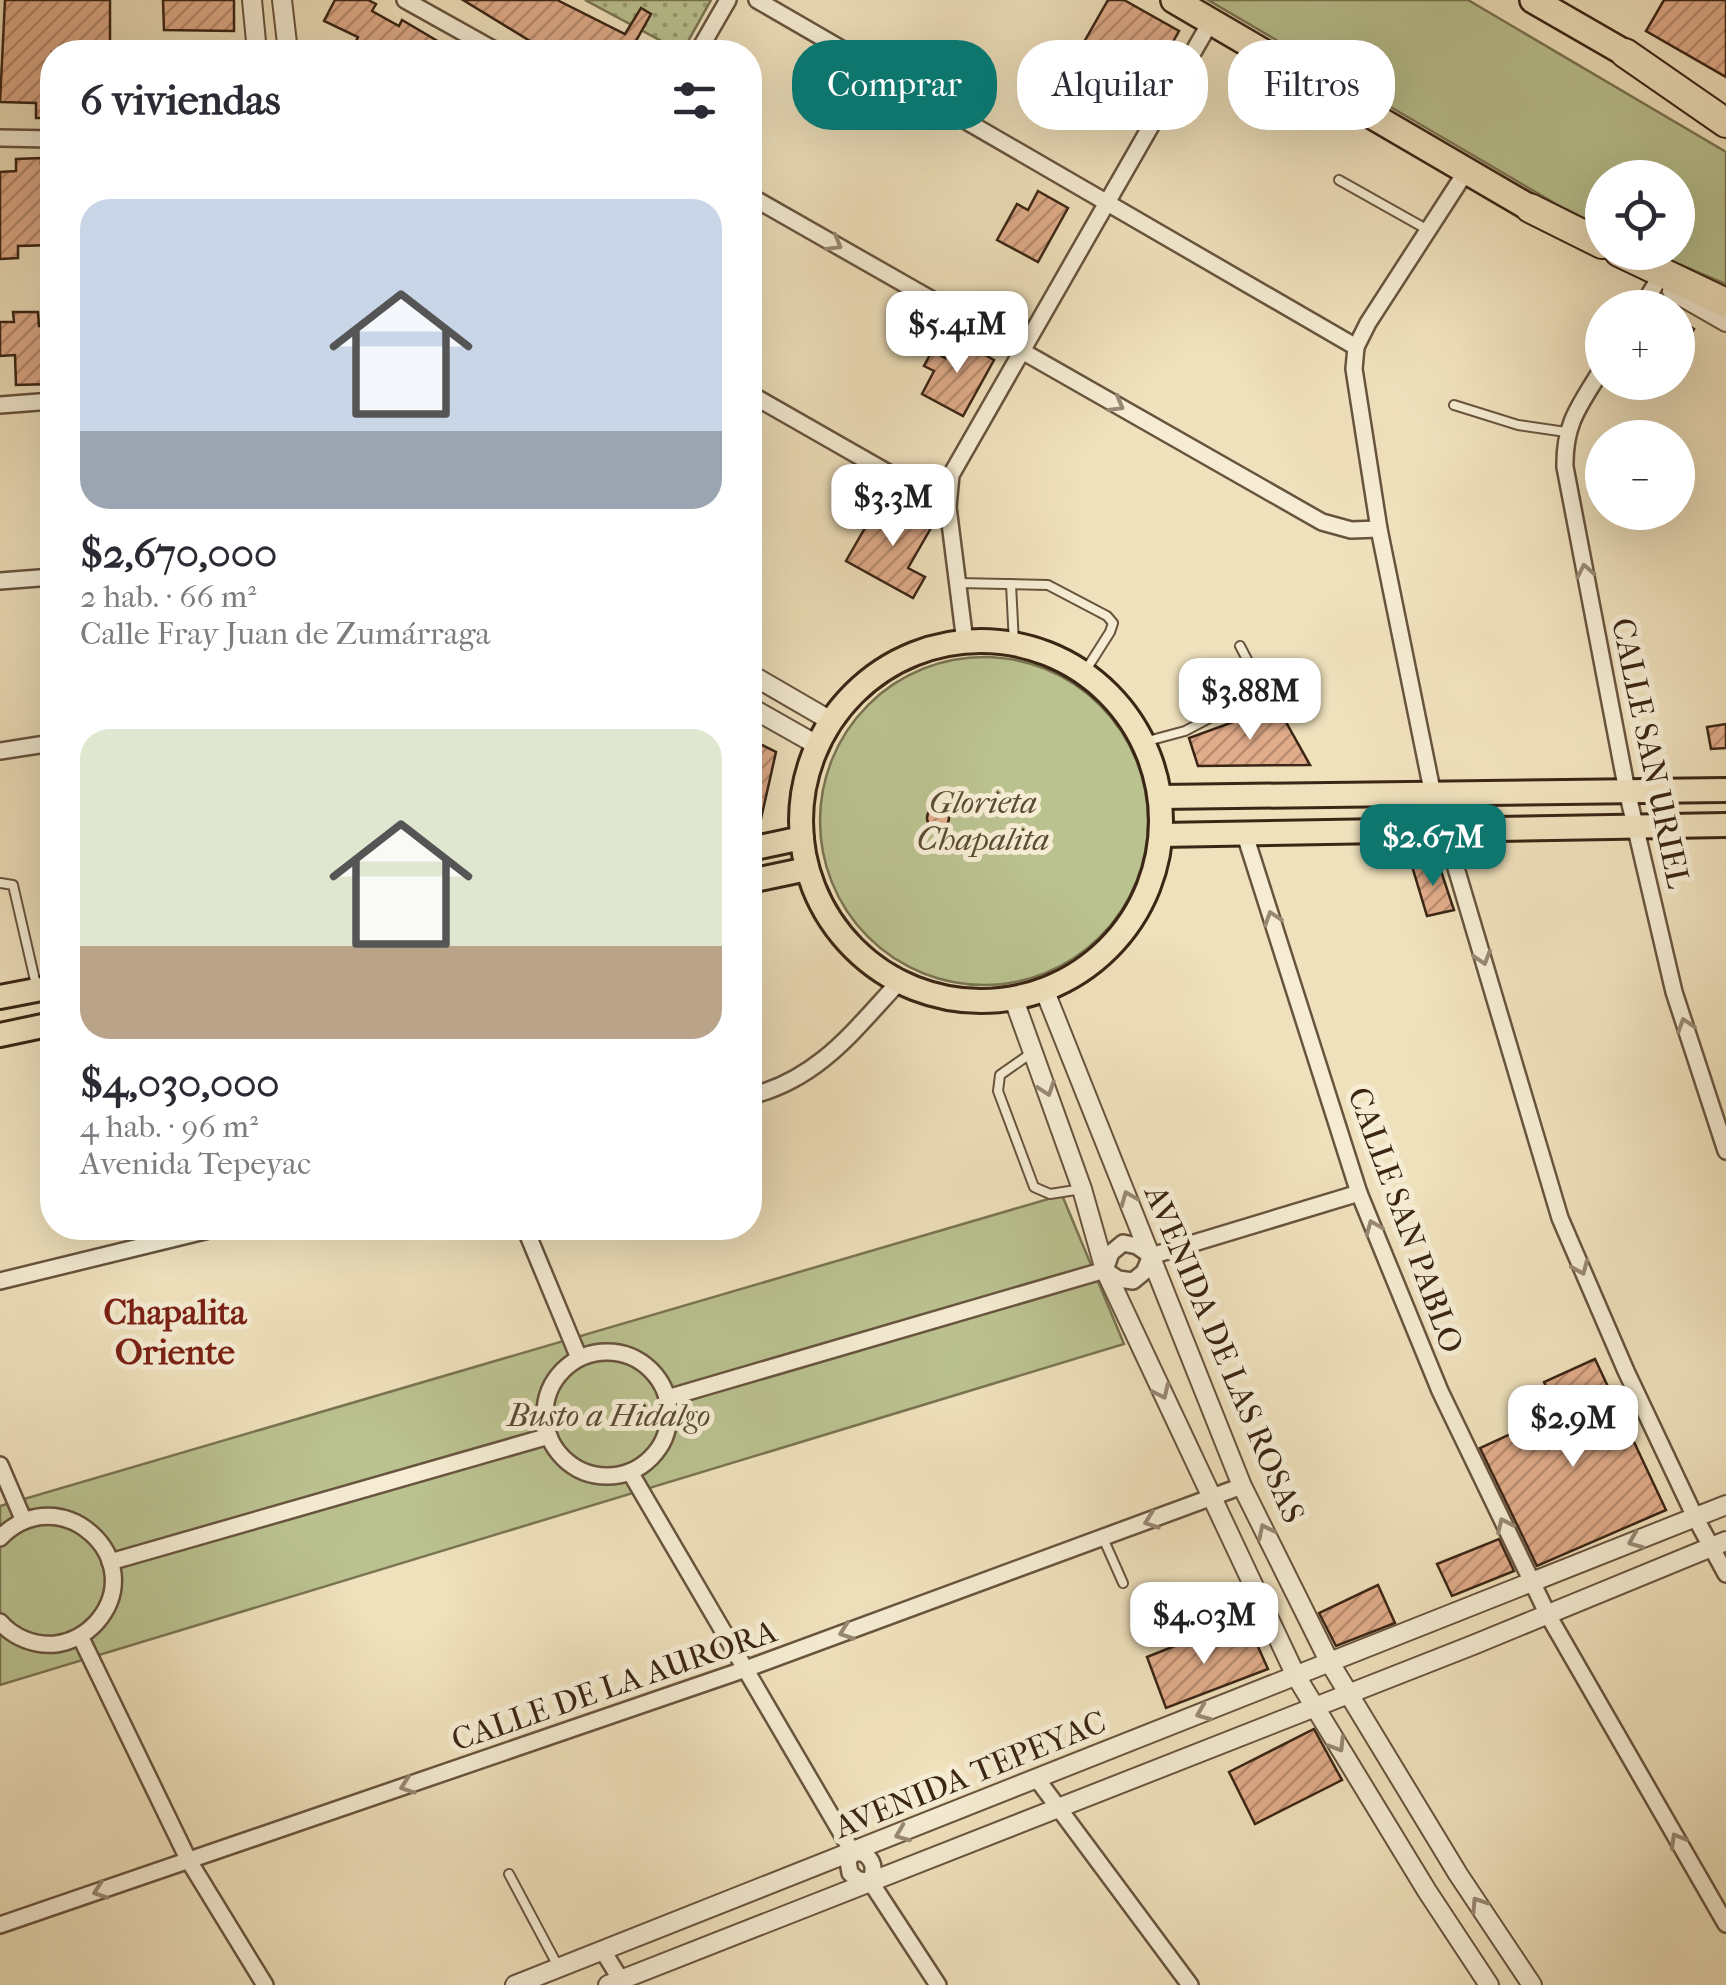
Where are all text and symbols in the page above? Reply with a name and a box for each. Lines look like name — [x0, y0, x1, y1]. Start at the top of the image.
chip: Comprar — [792, 40, 997, 130]
chip: Alquilar — [1017, 40, 1208, 130]
chip: Filtros — [1228, 40, 1395, 130]
icon: filters — [667, 73, 722, 128]
text: 6 viviendas — [80, 76, 280, 125]
map controls — [1585, 160, 1695, 530]
button: locate — [1585, 160, 1695, 270]
one-way arrow — [824, 232, 842, 251]
icon: home — [311, 264, 491, 444]
button: + — [1585, 290, 1695, 400]
pin: $5.41M — [876, 291, 1038, 376]
text: $5.41M — [908, 305, 1006, 342]
one-way arrow — [1106, 393, 1124, 413]
button: − — [1585, 420, 1695, 530]
pin: $3.3M — [823, 464, 963, 549]
text: $3.3M — [853, 478, 933, 515]
text: $2,670,000 — [80, 529, 277, 578]
one-way arrow — [1575, 563, 1596, 580]
text: 2 hab. · 66 m² — [80, 578, 256, 615]
text: Calle Fray Juan de Zumárraga — [80, 615, 490, 652]
street label: CALLE SAN URIEL — [1604, 615, 1697, 892]
pin: $3.88M — [1169, 658, 1331, 743]
text: $3.88M — [1201, 672, 1299, 709]
park label: Glorieta Chapalita — [917, 784, 1049, 858]
icon: home — [311, 794, 491, 974]
pin: $2.67M — [1352, 804, 1514, 889]
text: $2.67M — [1382, 818, 1484, 855]
one-way arrow — [1263, 911, 1284, 928]
one-way arrow — [1471, 949, 1492, 966]
one-way arrow — [1677, 1018, 1697, 1035]
text: $4,030,000 — [80, 1059, 280, 1108]
one-way arrow — [1035, 1079, 1056, 1096]
street label: CALLE SAN PABLO — [1340, 1082, 1471, 1358]
text: 4 hab. · 96 m² — [80, 1108, 258, 1145]
text: Avenida Tepeyac — [80, 1145, 311, 1182]
street label: AVENIDA DE LAS ROSAS — [1136, 1178, 1312, 1528]
one-way arrow — [1119, 1190, 1139, 1208]
one-way arrow — [1365, 1219, 1385, 1237]
one-way arrow — [1570, 1258, 1590, 1275]
district label: Chapalita Oriente — [103, 1292, 247, 1373]
one-way arrow — [1149, 1382, 1169, 1400]
pin: $2.9M — [1503, 1385, 1643, 1470]
park label: Busto a Hidalgo — [505, 1397, 711, 1434]
text: $2.9M — [1530, 1399, 1616, 1436]
one-way arrow — [1144, 1509, 1161, 1530]
one-way arrow — [1496, 1517, 1516, 1535]
one-way arrow — [1257, 1523, 1277, 1541]
one-way arrow — [1628, 1529, 1646, 1549]
pin: $4.03M — [1123, 1582, 1285, 1667]
text: $4.03M — [1152, 1596, 1256, 1633]
street label: CALLE DE LA AURORA — [447, 1612, 782, 1758]
one-way arrow — [838, 1620, 856, 1640]
one-way arrow — [1196, 1701, 1213, 1721]
street label: AVENIDA TEPEYAC — [827, 1703, 1111, 1847]
one-way arrow — [1326, 1734, 1345, 1752]
one-way arrow — [400, 1774, 417, 1795]
one-way arrow — [894, 1822, 911, 1842]
one-way arrow — [1670, 1833, 1689, 1851]
one-way arrow — [92, 1880, 109, 1900]
one-way arrow — [1471, 1897, 1490, 1915]

